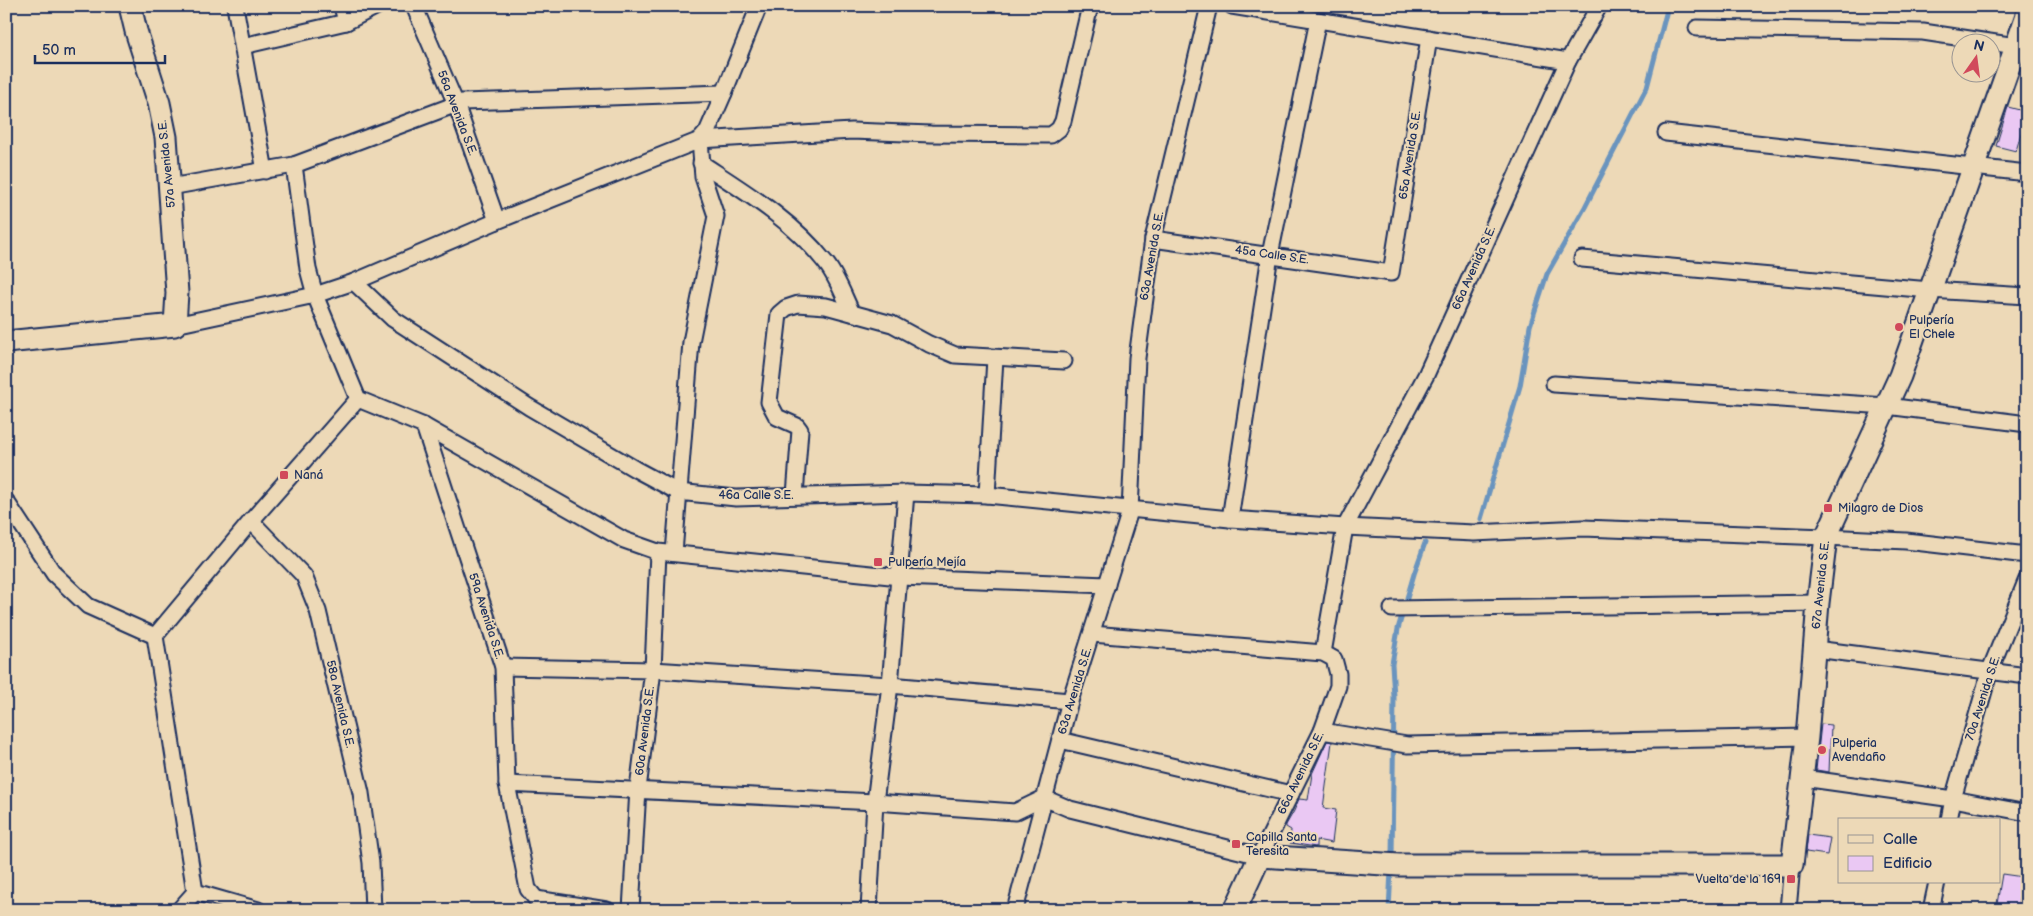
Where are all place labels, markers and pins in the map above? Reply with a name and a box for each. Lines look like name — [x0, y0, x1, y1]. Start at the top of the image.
place label: Pulpería El Chele — [1909, 313, 1955, 342]
marker: Pulpería El Chele — [1893, 321, 1905, 333]
place label: Naná — [294, 468, 324, 483]
marker: Naná — [278, 469, 290, 481]
place label: Milagro de Dios — [1838, 501, 1923, 516]
marker: Milagro de Dios — [1822, 502, 1834, 514]
place label: Pulpería Mejía — [888, 555, 966, 570]
marker: Pulpería Mejía — [872, 556, 884, 568]
place label: Pulperia Avendaño — [1832, 736, 1886, 765]
marker: Pulperia Avendaño — [1816, 744, 1828, 756]
place label: Capilla Santa Teresita — [1246, 830, 1317, 859]
marker: Capilla Santa Teresita — [1230, 838, 1242, 850]
place label: Vuelta de la 169 — [1695, 872, 1781, 887]
marker: Vuelta de la 169 — [1785, 873, 1797, 885]

